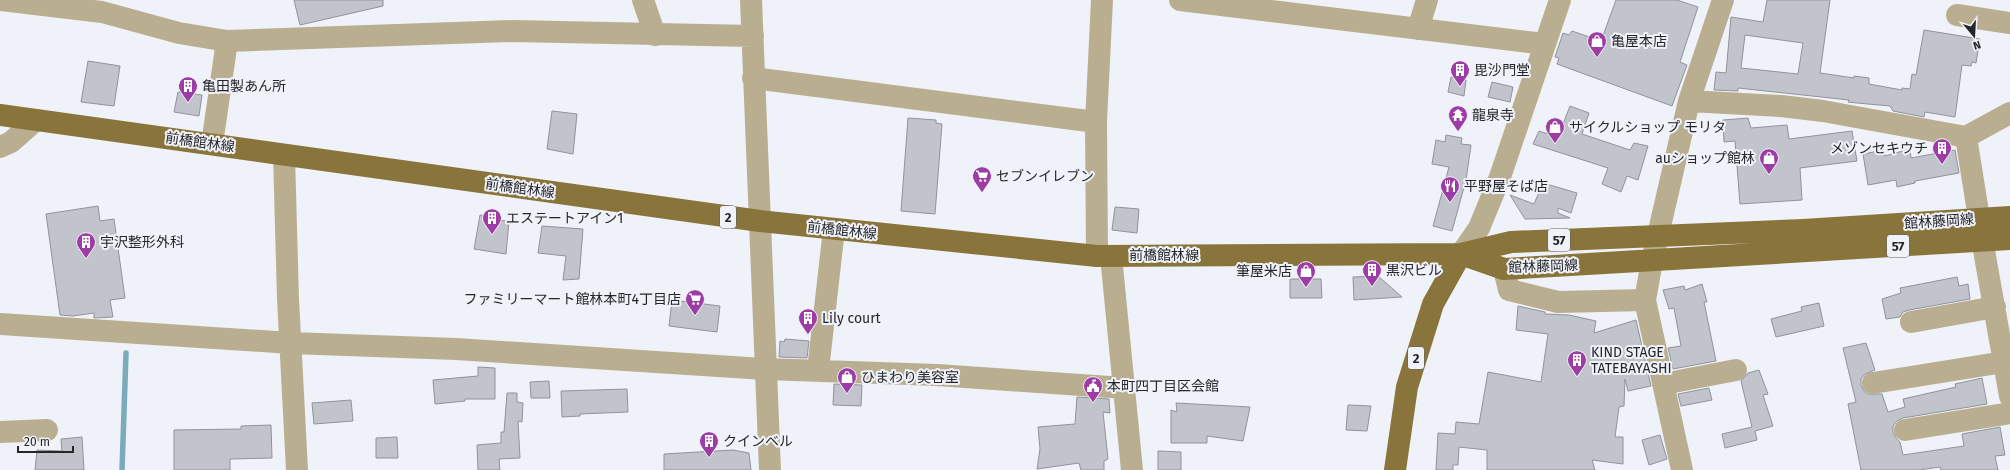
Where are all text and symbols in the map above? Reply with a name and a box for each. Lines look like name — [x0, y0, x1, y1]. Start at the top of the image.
north arrow — [1954, 16, 1994, 56]
shop icon: 亀屋本店 — [1586, 30, 1608, 58]
place label: 亀屋本店 — [1611, 33, 1667, 50]
text: N — [1971, 38, 1982, 52]
building icon: 毘沙門堂 — [1449, 59, 1471, 87]
place label: 毘沙門堂 — [1474, 62, 1530, 79]
building icon: 亀田製あん所 — [177, 75, 199, 103]
place label: 亀田製あん所 — [202, 78, 286, 95]
temple icon: 龍泉寺 — [1447, 104, 1469, 132]
place label: 龍泉寺 — [1472, 107, 1514, 124]
shop icon: サイクルショップ モリタ — [1544, 116, 1566, 144]
place label: サイクルショップ モリタ — [1569, 119, 1726, 136]
street label: 前橋館林線 — [164, 129, 236, 156]
building icon: メゾンセキウチ — [1931, 137, 1953, 165]
place label: メゾンセキウチ — [1830, 140, 1928, 157]
shop icon: auショップ館林 — [1758, 147, 1780, 175]
place label: auショップ館林 — [1655, 150, 1755, 167]
supermarket icon: セブンイレブン — [971, 165, 993, 193]
place label: セブンイレブン — [996, 168, 1094, 185]
street label: 前橋館林線 — [484, 175, 556, 202]
restaurant icon: 平野屋そば店 — [1439, 175, 1461, 203]
place label: 平野屋そば店 — [1464, 178, 1548, 195]
road number: 2 — [720, 206, 736, 228]
building icon: エステートアイン1 — [481, 207, 503, 235]
place label: エステートアイン1 — [506, 210, 623, 227]
street label: 館林藤岡線 — [1904, 211, 1975, 232]
street label: 前橋館林線 — [806, 218, 878, 243]
road number: 57 — [1548, 229, 1570, 251]
building icon: 宇沢整形外科 — [75, 231, 97, 259]
place label: 宇沢整形外科 — [100, 234, 184, 251]
road number: 57 — [1887, 235, 1909, 257]
street label: 前橋館林線 — [1129, 247, 1199, 264]
street label: 館林藤岡線 — [1508, 257, 1578, 276]
building icon: 黒沢ビル — [1361, 259, 1383, 287]
shop icon: 筆屋米店 — [1295, 260, 1317, 288]
place label: 黒沢ビル — [1386, 262, 1442, 279]
place label: 筆屋米店 — [1236, 263, 1292, 280]
supermarket icon: ファミリーマート館林本町4丁目店 — [684, 288, 706, 316]
place label: ファミリーマート館林本町4丁目店 — [464, 291, 681, 308]
building icon: Lily court — [797, 307, 819, 335]
place label: Lily court — [822, 310, 882, 327]
place label: KIND STAGE TATEBAYASHI — [1591, 344, 1672, 377]
road number: 2 — [1408, 347, 1424, 369]
building icon: KIND STAGE TATEBAYASHI — [1566, 349, 1588, 377]
shop icon: ひまわり美容室 — [836, 366, 858, 394]
place label: ひまわり美容室 — [861, 369, 959, 386]
public building icon: 本町四丁目区会館 — [1082, 375, 1104, 403]
place label: 本町四丁目区会館 — [1107, 378, 1219, 395]
scale bar — [18, 428, 73, 454]
building icon: クインベル — [698, 430, 720, 458]
place label: クインベル — [723, 433, 793, 450]
text: 20 m — [24, 435, 50, 449]

